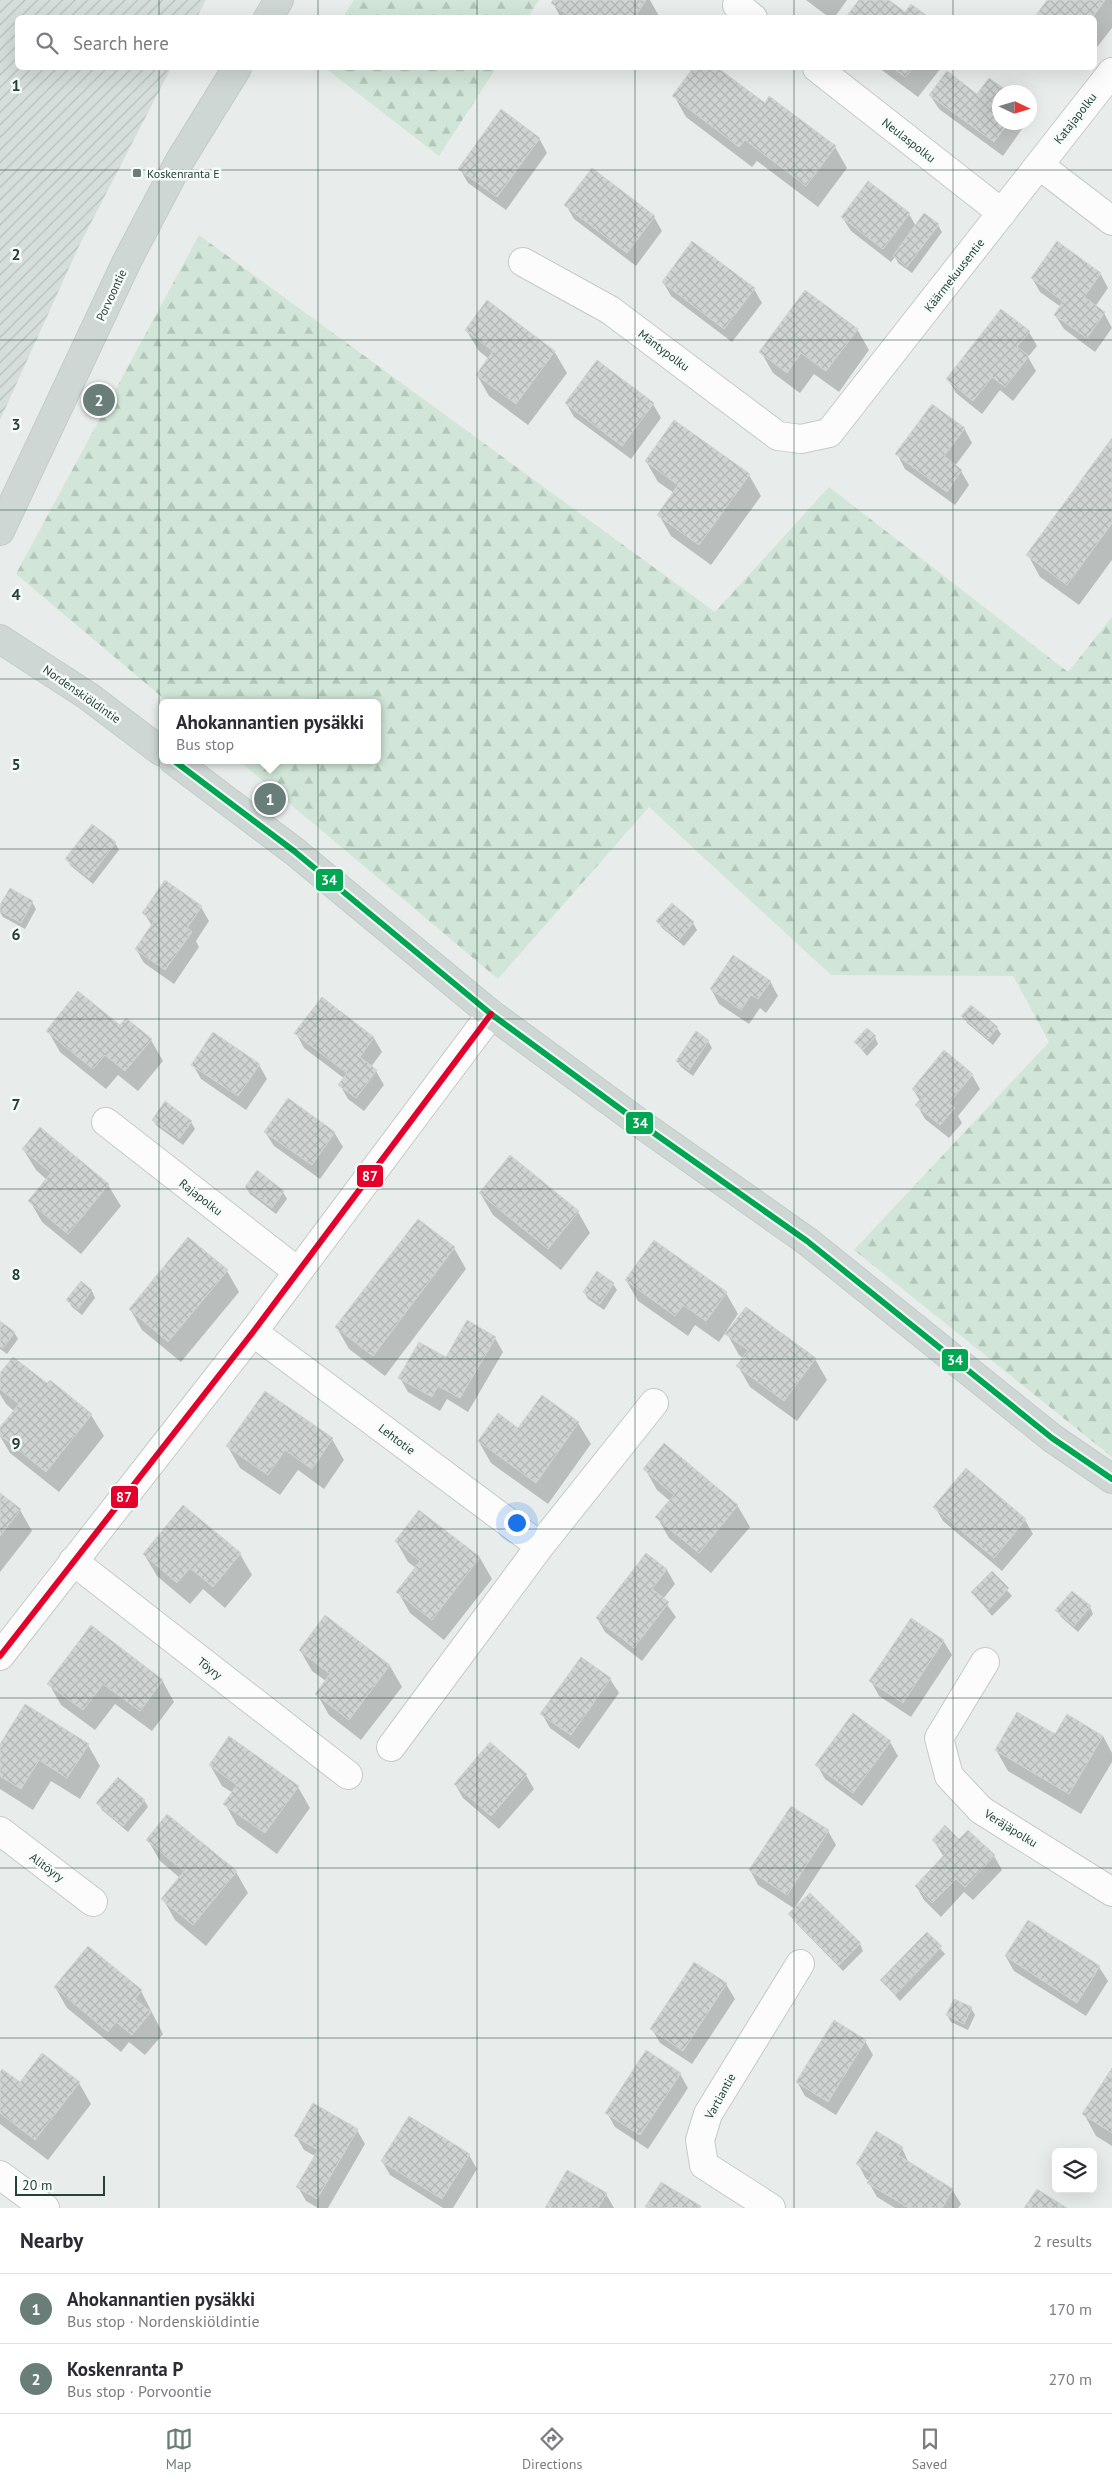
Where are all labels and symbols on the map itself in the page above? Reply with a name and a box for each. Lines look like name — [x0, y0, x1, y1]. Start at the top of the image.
text: 1 — [11, 75, 21, 95]
north arrow — [992, 85, 1037, 130]
street label: Katajapolku — [1050, 89, 1100, 147]
street label: Neulaspolku — [879, 114, 939, 166]
place label: Koskenranta E — [147, 166, 220, 181]
marker: Koskenranta E — [131, 167, 143, 179]
street label: Käärmekuusentie — [921, 235, 987, 315]
text: 2 — [11, 244, 21, 264]
street label: Porvoontie — [93, 267, 129, 323]
street label: Mäntypolku — [635, 326, 693, 374]
pin: 2 — [83, 381, 115, 419]
text: 3 — [11, 414, 21, 434]
text: 4 — [11, 584, 21, 604]
street label: Nordenskiöldintie — [40, 662, 124, 726]
text: 5 — [11, 754, 21, 774]
pin: 1 — [254, 780, 286, 818]
line badge: 34 — [315, 868, 344, 892]
text: 34 — [321, 871, 337, 889]
text: 6 — [11, 924, 21, 944]
text: 7 — [11, 1094, 21, 1114]
line badge: 34 — [625, 1111, 654, 1135]
text: 34 — [632, 1114, 648, 1132]
line badge: 87 — [356, 1164, 384, 1188]
text: 87 — [362, 1167, 378, 1185]
street label: Rajapolku — [176, 1175, 226, 1219]
text: 8 — [11, 1264, 21, 1284]
line badge: 34 — [941, 1348, 969, 1372]
text: 34 — [947, 1351, 963, 1369]
street label: Lehtotie — [376, 1420, 418, 1458]
text: 9 — [11, 1433, 21, 1453]
line badge: 87 — [110, 1485, 139, 1509]
text: 87 — [116, 1488, 132, 1506]
your location — [504, 1510, 530, 1536]
street label: Töyry — [195, 1654, 226, 1682]
street label: Veräjäpolku — [981, 1805, 1040, 1850]
street label: Alitöyry — [27, 1849, 68, 1885]
street label: Vartiantie — [701, 2071, 739, 2122]
scale bar — [15, 2173, 105, 2196]

